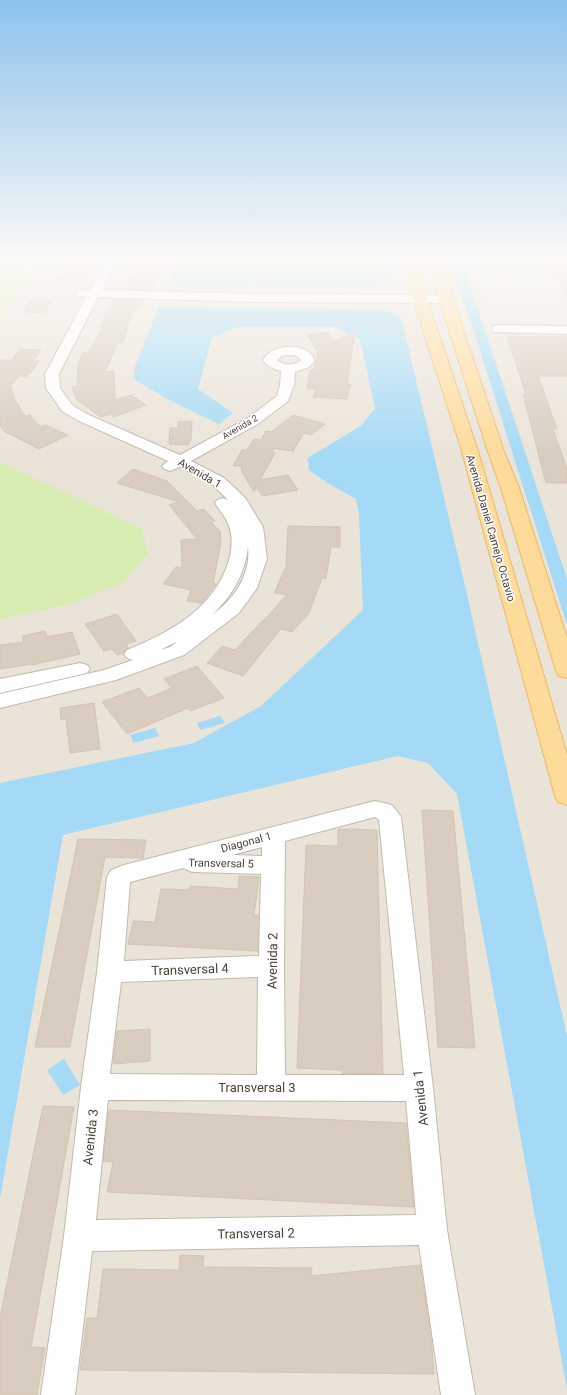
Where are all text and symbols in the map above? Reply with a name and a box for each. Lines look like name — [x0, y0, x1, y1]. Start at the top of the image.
street label: Avenida 2 — [221, 413, 259, 441]
street label: Avenida Daniel Camejo Octavio — [463, 453, 518, 603]
street label: Avenida 1 — [176, 456, 224, 491]
street label: Diagonal 1 — [219, 829, 273, 855]
street label: Transversal 5 — [188, 856, 254, 871]
street label: Avenida 2 — [265, 933, 280, 989]
street label: Transversal 4 — [151, 961, 230, 978]
street label: Avenida 1 — [410, 1069, 431, 1127]
street label: Transversal 3 — [218, 1080, 296, 1095]
street label: Avenida 3 — [80, 1108, 101, 1166]
street label: Transversal 2 — [217, 1225, 295, 1242]

